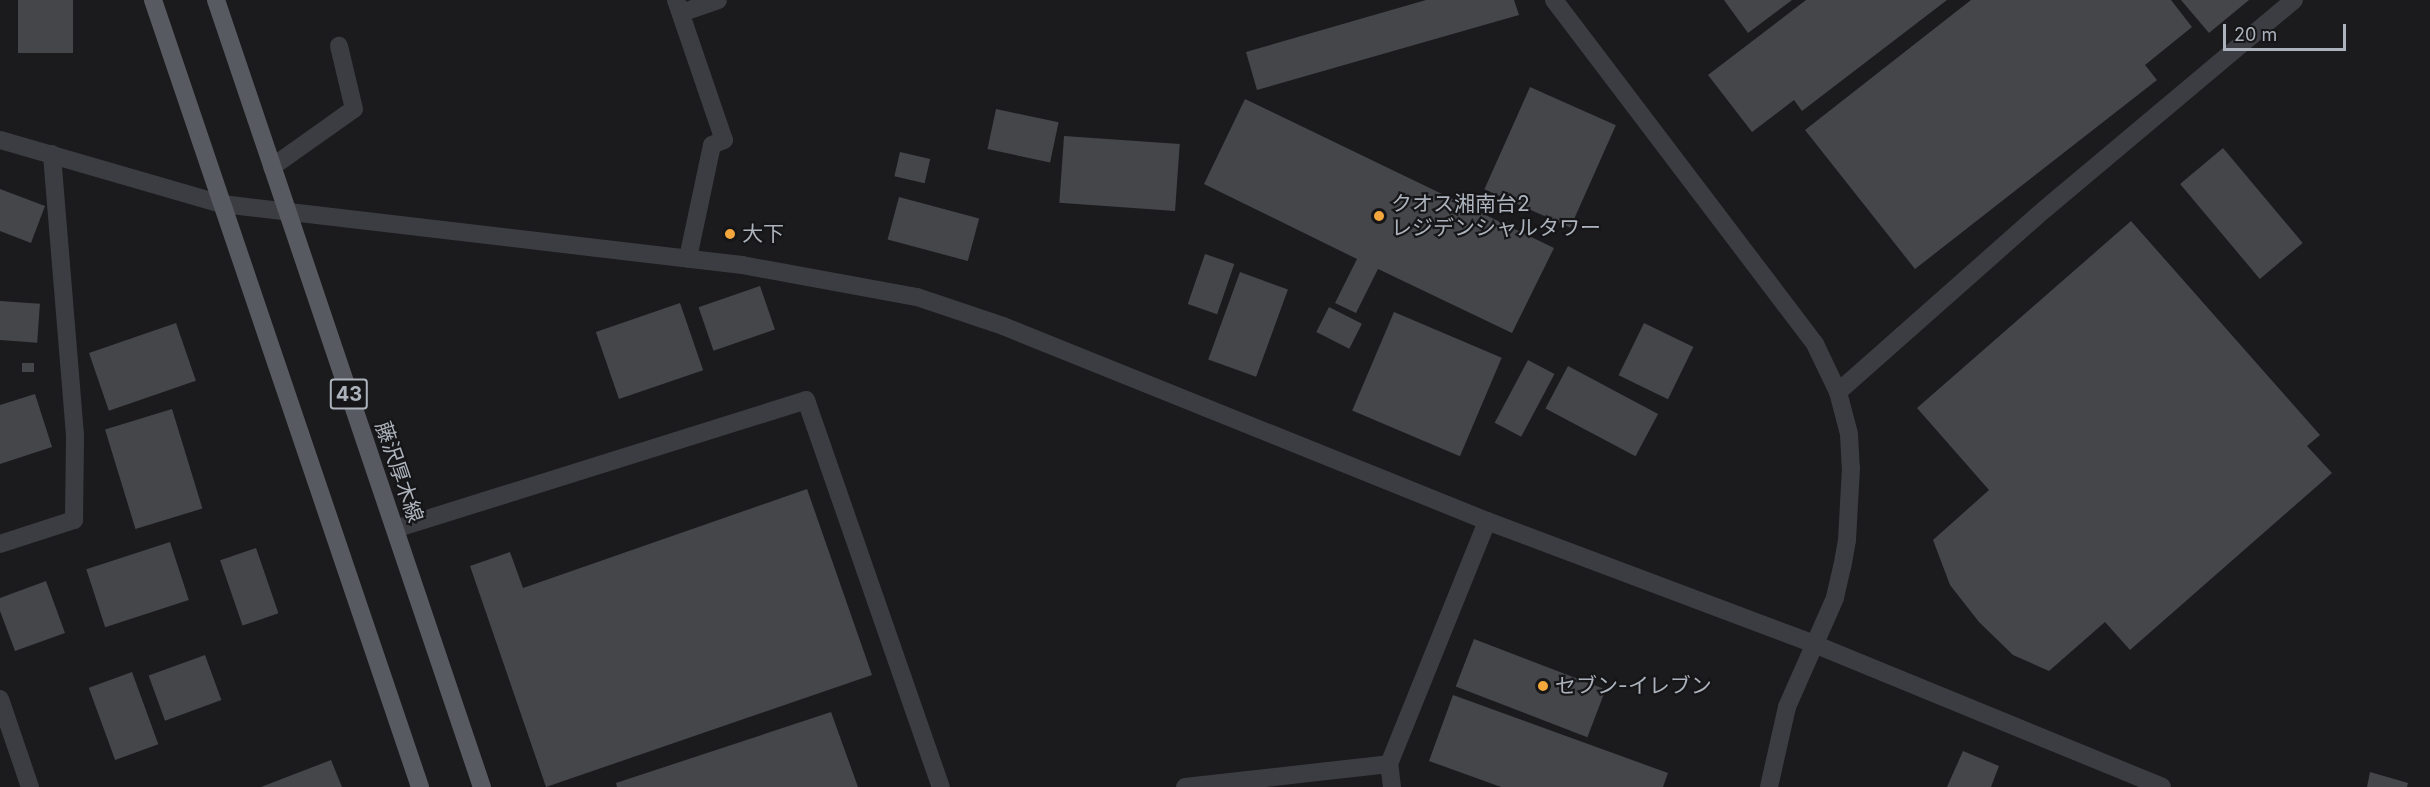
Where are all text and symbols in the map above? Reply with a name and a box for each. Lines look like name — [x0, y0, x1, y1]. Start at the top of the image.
scale bar — [2226, 12, 2349, 50]
text: 20 m — [2234, 24, 2277, 45]
place label: クオス湘南台2 レジデンシャルタワー — [1391, 191, 1601, 241]
marker: クオス湘南台2 レジデンシャルタワー — [1372, 209, 1386, 223]
place label: 大下 — [742, 221, 784, 247]
marker: 大下 — [723, 227, 737, 241]
road number: 43 — [330, 377, 368, 411]
street label: 藤沢厚木線 — [370, 418, 428, 526]
place label: セブン-イレブン — [1555, 673, 1712, 699]
marker: セブン-イレブン — [1536, 679, 1550, 693]

